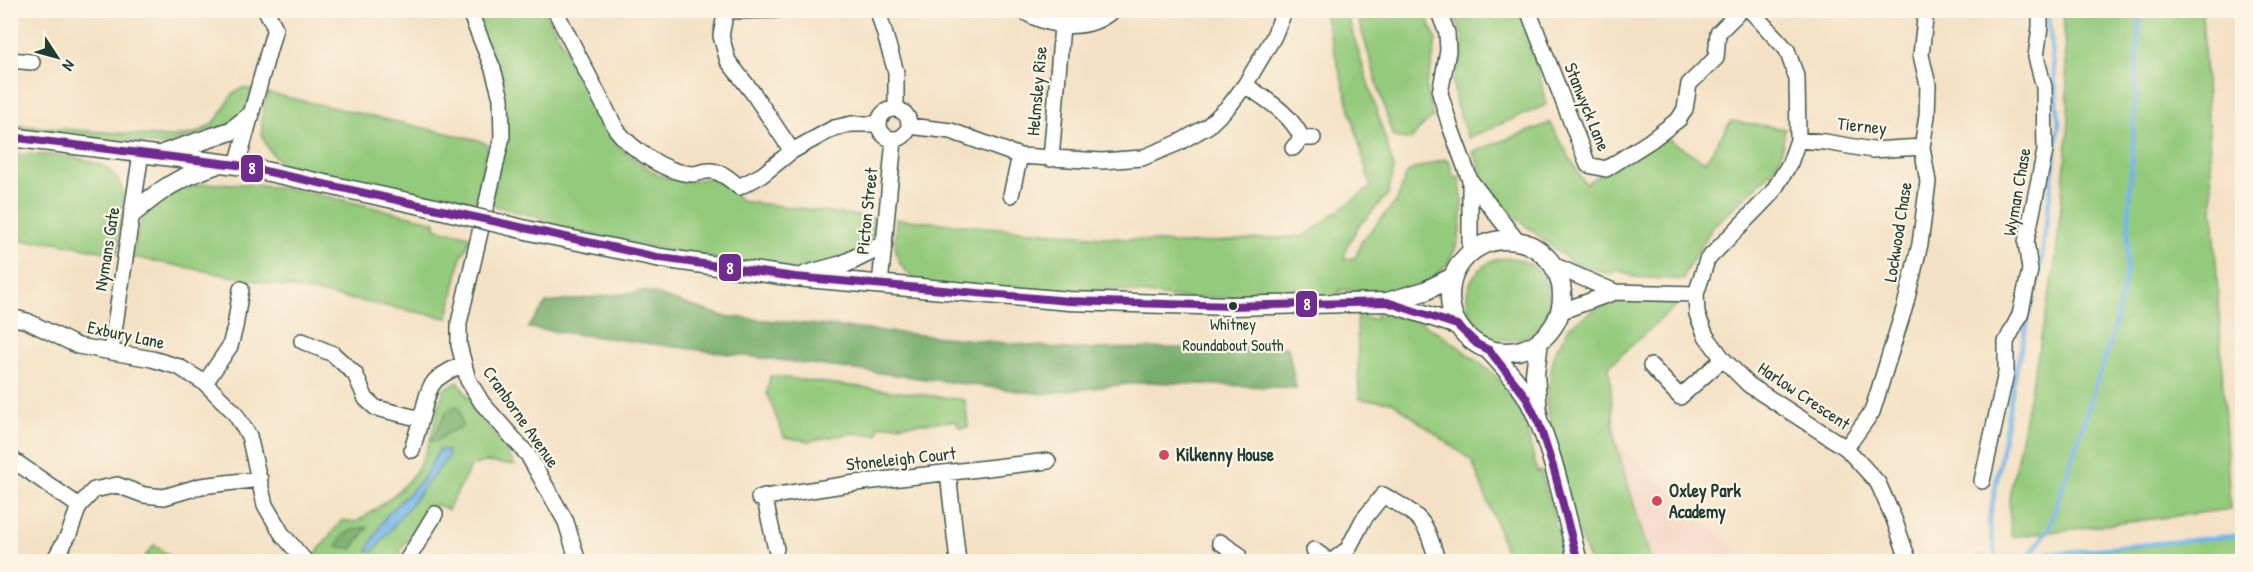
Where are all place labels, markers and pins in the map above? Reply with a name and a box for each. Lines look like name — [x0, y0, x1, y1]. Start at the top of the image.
marker: Whitney Roundabout South — [1227, 300, 1239, 312]
place label: Whitney Roundabout South — [1183, 313, 1284, 356]
place label: Kilkenny House — [1176, 442, 1275, 468]
marker: Kilkenny House — [1157, 448, 1171, 462]
place label: Oxley Park Academy — [1669, 478, 1741, 525]
marker: Oxley Park Academy — [1650, 494, 1664, 508]

